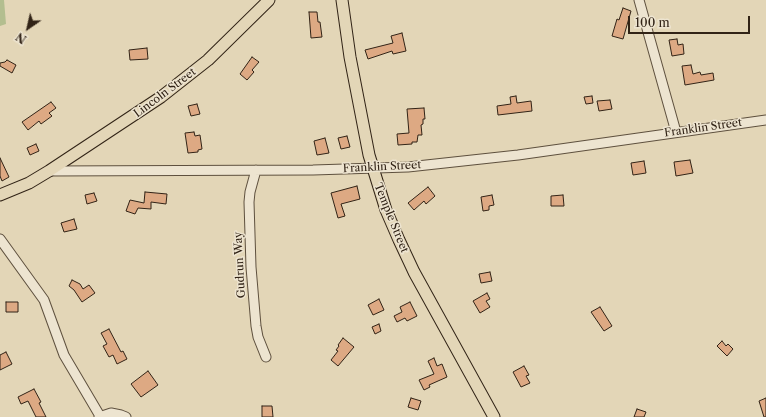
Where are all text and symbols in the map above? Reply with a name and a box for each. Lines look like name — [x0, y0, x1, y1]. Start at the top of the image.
north arrow — [8, 8, 48, 48]
scale bar — [630, 8, 752, 34]
text: 100 m — [635, 15, 670, 30]
text: N — [13, 29, 29, 46]
street label: Lincoln Street — [131, 65, 199, 121]
street label: Franklin Street — [663, 116, 743, 140]
street label: Franklin Street — [343, 158, 421, 176]
street label: Temple Street — [371, 181, 411, 255]
street label: Gudrun Way — [232, 232, 248, 298]

